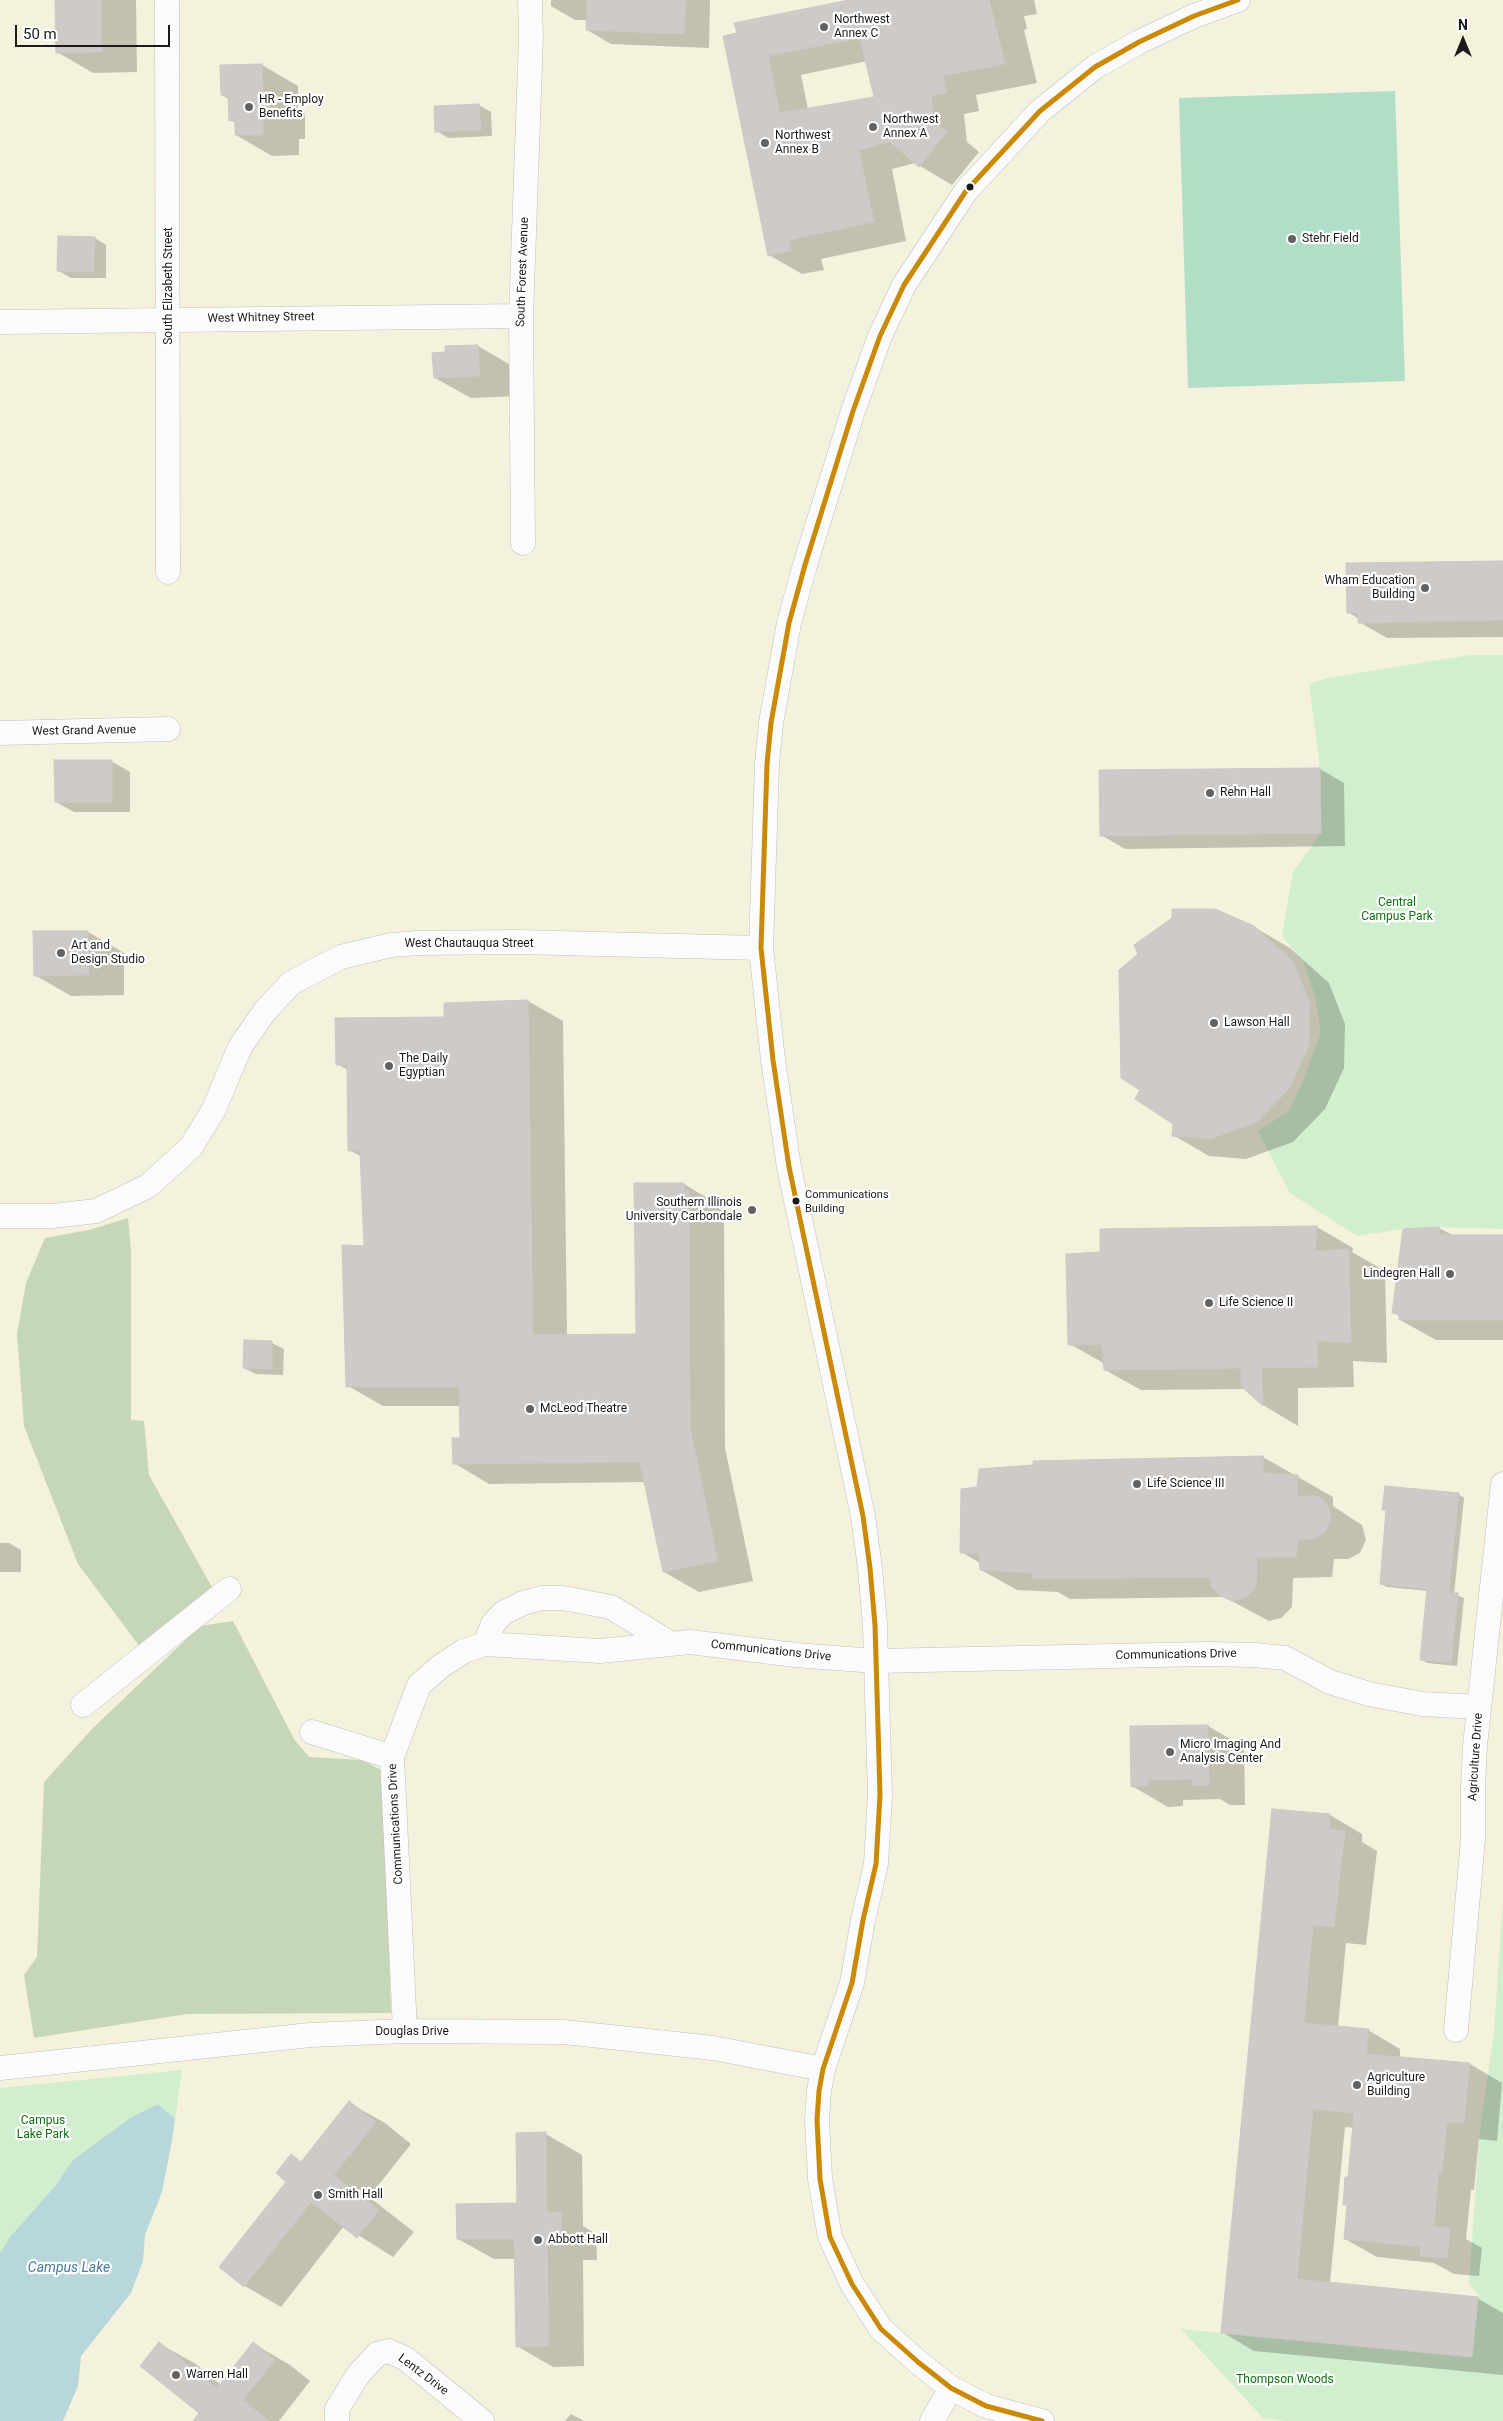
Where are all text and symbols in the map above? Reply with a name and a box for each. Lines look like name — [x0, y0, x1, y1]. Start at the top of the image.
place label: Northwest Annex C — [834, 13, 890, 41]
scale bar — [18, 15, 172, 47]
north arrow — [1438, 15, 1488, 65]
text: N — [1458, 17, 1468, 33]
marker: Northwest Annex C — [818, 21, 830, 33]
text: 50 m — [23, 25, 57, 43]
place label: HR - Employ Benefits — [259, 93, 324, 121]
marker: HR - Employ Benefits — [243, 101, 255, 113]
place label: Northwest Annex A — [883, 113, 939, 141]
marker: Northwest Annex A — [867, 121, 879, 133]
place label: Northwest Annex B — [775, 129, 831, 157]
marker: Northwest Annex B — [759, 137, 771, 149]
unlabelled marker — [965, 182, 975, 192]
street label: South Forest Avenue — [514, 217, 532, 327]
street label: South Elizabeth Street — [162, 227, 176, 345]
place label: Stehr Field — [1302, 232, 1359, 246]
marker: Stehr Field — [1286, 233, 1298, 245]
street label: West Whitney Street — [207, 310, 315, 326]
place label: Wham Education Building — [1325, 574, 1415, 602]
marker: Wham Education Building — [1419, 582, 1431, 594]
street label: West Grand Avenue — [32, 723, 136, 739]
place label: Rehn Hall — [1220, 786, 1271, 800]
marker: Rehn Hall — [1204, 787, 1216, 799]
park label: Central Campus Park — [1361, 896, 1433, 924]
street label: West Chautauqua Street — [404, 937, 534, 951]
place label: Art and Design Studio — [71, 939, 145, 967]
marker: Art and Design Studio — [55, 947, 67, 959]
place label: Lawson Hall — [1224, 1016, 1290, 1030]
marker: Lawson Hall — [1208, 1017, 1220, 1029]
place label: The Daily Egyptian — [399, 1052, 448, 1080]
marker: The Daily Egyptian — [383, 1060, 395, 1072]
place label: Communications Building — [805, 1188, 889, 1214]
place label: Southern Illinois University Carbondale — [626, 1196, 742, 1224]
marker: Communications Building — [791, 1196, 801, 1206]
marker: Southern Illinois University Carbondale — [746, 1204, 758, 1216]
place label: Lindegren Hall — [1363, 1267, 1440, 1281]
marker: Lindegren Hall — [1444, 1268, 1456, 1280]
place label: Life Science II — [1219, 1296, 1293, 1310]
marker: Life Science II — [1203, 1297, 1215, 1309]
place label: McLeod Theatre — [540, 1402, 627, 1416]
marker: McLeod Theatre — [524, 1403, 536, 1415]
place label: Life Science III — [1147, 1477, 1224, 1491]
marker: Life Science III — [1131, 1478, 1143, 1490]
street label: Communications Drive — [710, 1638, 832, 1664]
street label: Communications Drive — [1115, 1647, 1237, 1663]
street label: Agriculture Drive — [1466, 1713, 1486, 1801]
place label: Micro Imaging And Analysis Center — [1180, 1738, 1281, 1766]
marker: Micro Imaging And Analysis Center — [1164, 1746, 1176, 1758]
street label: Communications Drive — [386, 1763, 406, 1885]
street label: Douglas Drive — [375, 2025, 449, 2039]
place label: Agriculture Building — [1367, 2071, 1425, 2099]
marker: Agriculture Building — [1351, 2079, 1363, 2091]
park label: Campus Lake Park — [17, 2114, 69, 2142]
place label: Smith Hall — [328, 2188, 383, 2202]
marker: Smith Hall — [312, 2189, 324, 2201]
place label: Abbott Hall — [548, 2233, 608, 2247]
marker: Abbott Hall — [532, 2234, 544, 2246]
water label: Campus Lake — [28, 2260, 110, 2276]
street label: Lentz Drive — [395, 2351, 451, 2399]
place label: Warren Hall — [186, 2368, 248, 2382]
marker: Warren Hall — [170, 2369, 182, 2381]
park label: Thompson Woods — [1236, 2373, 1334, 2387]

